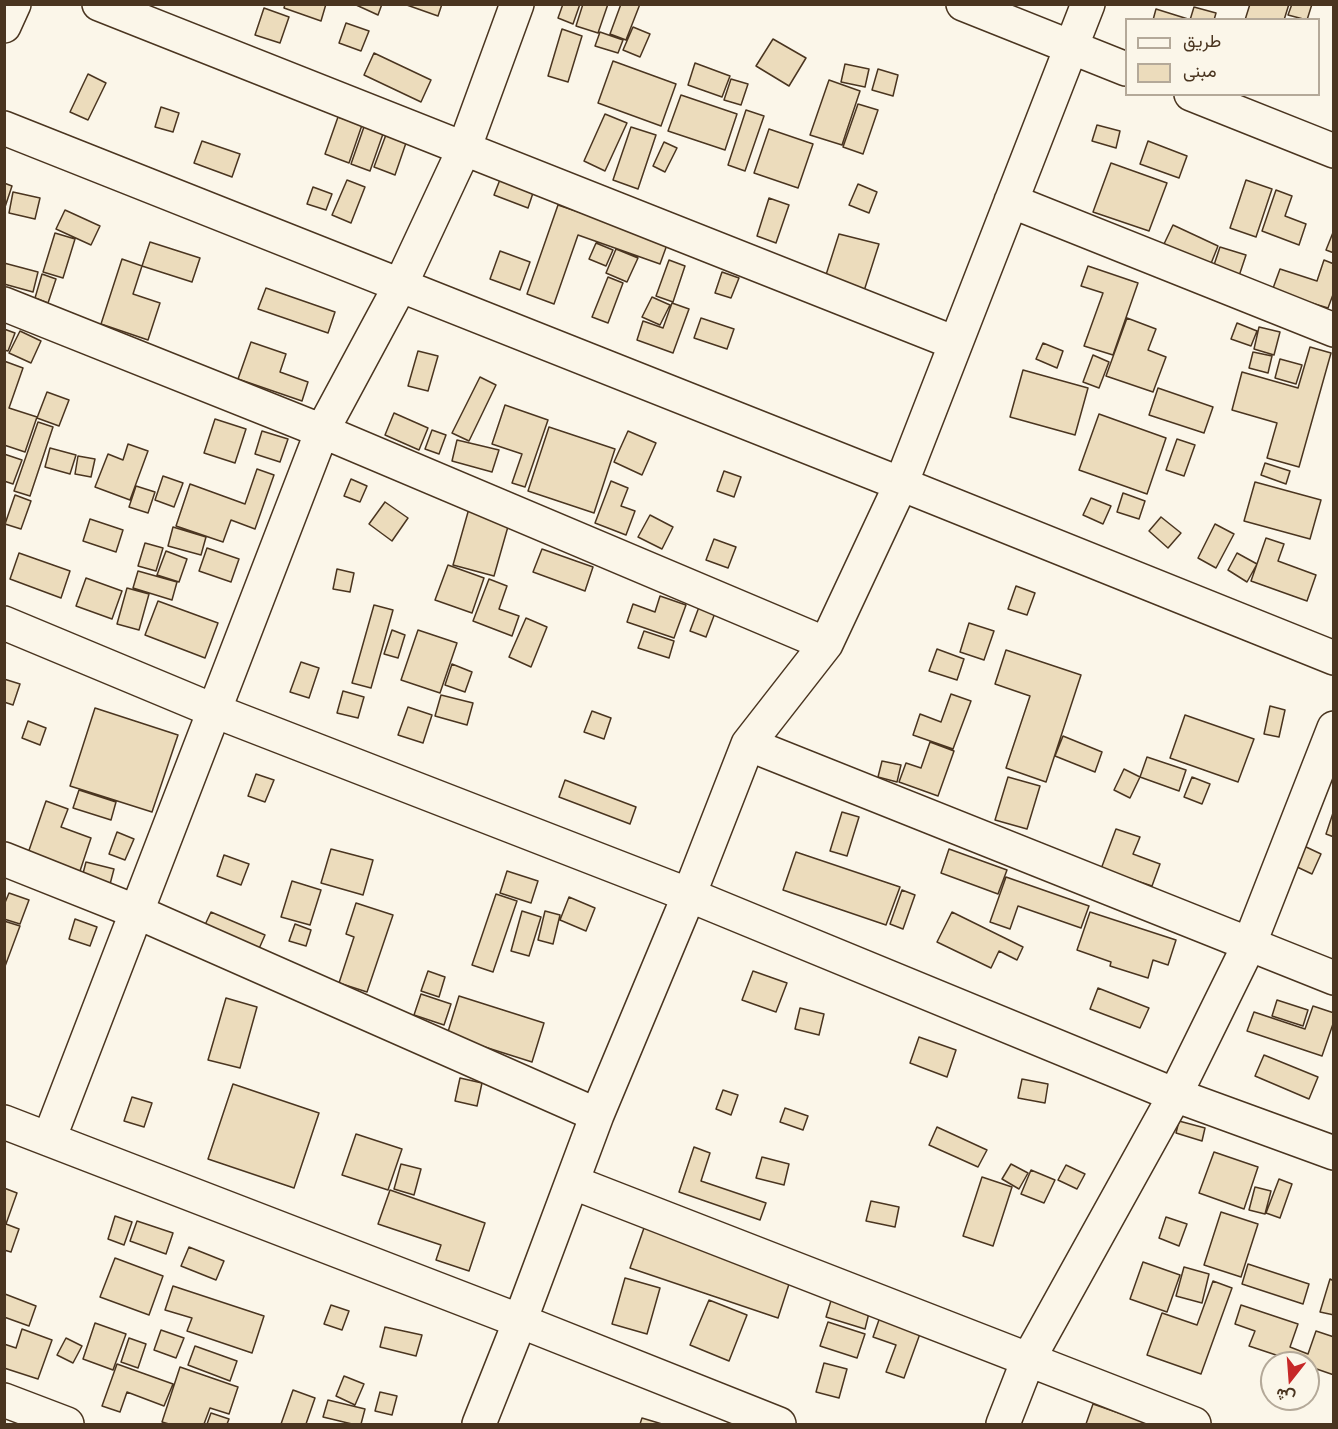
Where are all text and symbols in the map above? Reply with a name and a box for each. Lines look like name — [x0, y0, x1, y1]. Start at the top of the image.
legend — [1125, 18, 1320, 96]
text: طريق — [1183, 29, 1221, 52]
text: مبنى — [1183, 59, 1217, 82]
north arrow — [1260, 1351, 1320, 1411]
text: ش — [1273, 1384, 1297, 1409]

